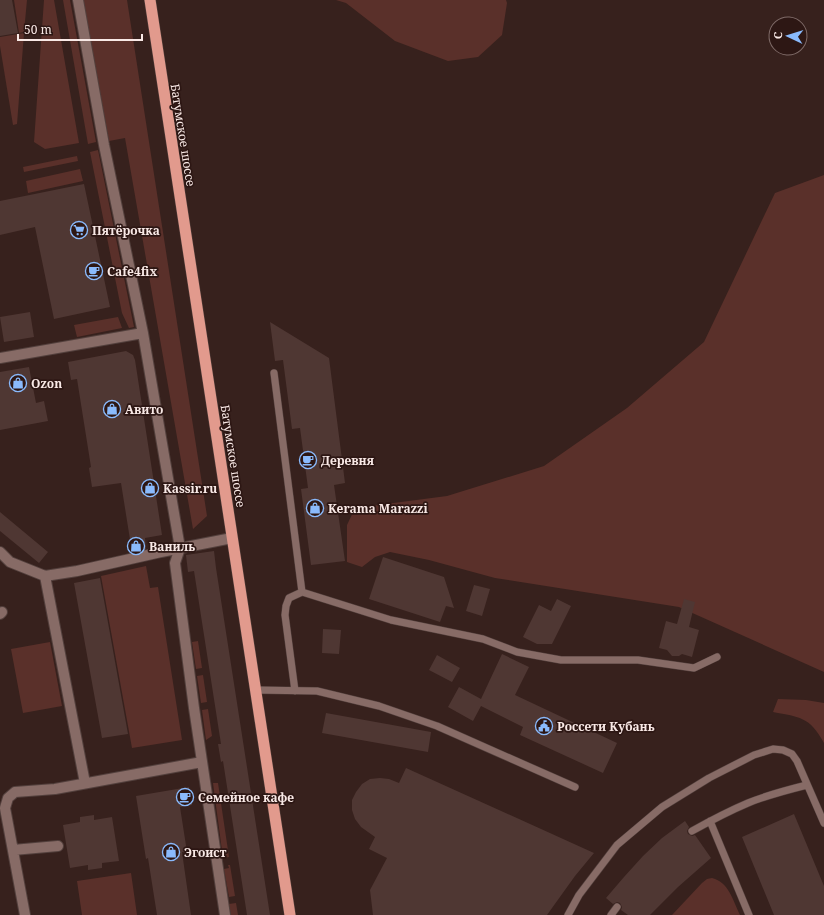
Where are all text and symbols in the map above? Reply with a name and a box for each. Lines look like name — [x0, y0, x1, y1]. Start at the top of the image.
scale bar — [18, 16, 142, 42]
north arrow — [768, 16, 808, 56]
text: 50 m — [24, 21, 52, 38]
text: С — [770, 31, 785, 39]
street label: Батумское шоссе — [167, 83, 199, 187]
supermarket icon: Пятёрочка — [69, 220, 89, 240]
place label: Пятёрочка — [92, 222, 160, 239]
cafe icon: Cafe4fix — [84, 261, 104, 281]
place label: Cafe4fix — [107, 263, 157, 280]
shop icon: Ozon — [8, 373, 28, 393]
place label: Ozon — [31, 375, 62, 392]
shop icon: Авито — [102, 399, 122, 419]
place label: Авито — [125, 401, 163, 418]
street label: Батумское шоссе — [217, 404, 249, 508]
cafe icon: Деревня — [298, 450, 318, 470]
place label: Деревня — [321, 452, 375, 469]
shop icon: Kassir.ru — [140, 478, 160, 498]
place label: Kassir.ru — [163, 480, 217, 497]
shop icon: Kerama Marazzi — [305, 498, 325, 518]
place label: Kerama Marazzi — [328, 500, 428, 517]
shop icon: Ваниль — [126, 536, 146, 556]
place label: Ваниль — [149, 538, 195, 555]
public building icon: Россети Кубань — [534, 716, 554, 736]
place label: Россети Кубань — [557, 718, 655, 735]
cafe icon: Семейное кафе — [175, 787, 195, 807]
place label: Семейное кафе — [198, 789, 294, 806]
shop icon: Эгоист — [161, 842, 181, 862]
place label: Эгоист — [184, 844, 227, 861]

